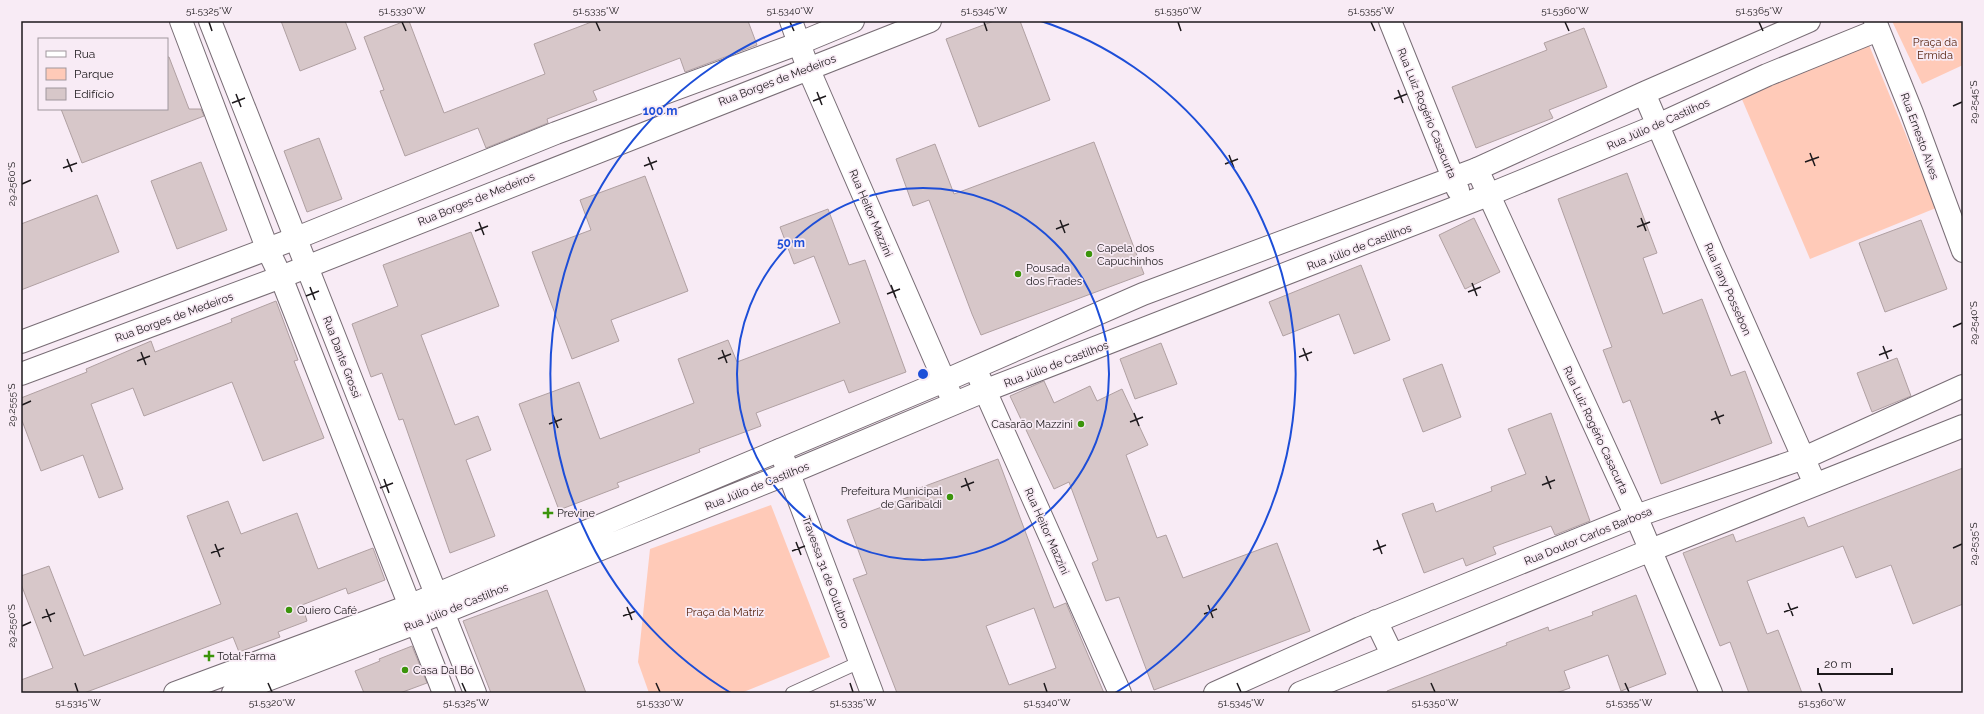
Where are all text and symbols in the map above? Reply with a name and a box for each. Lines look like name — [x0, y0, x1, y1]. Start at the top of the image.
text: 51.5325°W — [186, 5, 233, 16]
text: 51.5330°W — [379, 5, 426, 16]
text: 51.5335°W — [573, 5, 620, 16]
text: 51.5340°W — [767, 5, 814, 16]
text: 51.5345°W — [961, 5, 1008, 16]
text: 51.5350°W — [1155, 5, 1202, 16]
text: 51.5355°W — [1348, 5, 1395, 16]
text: 51.5360°W — [1541, 5, 1589, 16]
text: 51.5365°W — [1735, 5, 1783, 16]
park label: Praça da Ermida — [1913, 36, 1957, 62]
legend — [38, 38, 168, 110]
street label: Rua Luiz Rogério Casacurta — [1394, 46, 1459, 180]
text: Rua — [74, 47, 95, 61]
street label: Rua Borges de Medeiros — [717, 52, 838, 109]
text: Parque — [74, 67, 114, 81]
text: 29.2545°S — [1968, 80, 1979, 124]
text: Edifício — [74, 87, 114, 101]
street label: Rua Ernesto Alves — [1898, 91, 1941, 181]
street label: Rua Júlio de Castilhos — [1605, 96, 1712, 153]
text: 100 m — [643, 104, 677, 118]
text: 29.2560°S — [6, 162, 17, 206]
street label: Rua Heitor Mazzini — [846, 168, 895, 259]
street label: Rua Borges de Medeiros — [416, 170, 536, 229]
street label: Rua Júlio de Castilhos — [1305, 222, 1413, 273]
text: 50 m — [777, 236, 805, 250]
street label: Rua Irany Possebon — [1701, 241, 1754, 337]
place label: Capela dos Capuchinhos — [1097, 242, 1163, 268]
marker: Capela dos Capuchinhos — [1084, 249, 1094, 259]
place label: Pousada dos Frades — [1026, 262, 1082, 288]
marker: Pousada dos Frades — [1013, 269, 1023, 279]
street label: Rua Borges de Medeiros — [113, 290, 235, 345]
text: 29.2540°S — [1968, 301, 1979, 345]
street label: Rua Dante Grossi — [320, 314, 363, 400]
street label: Rua Júlio de Castilhos — [1002, 339, 1110, 390]
street label: Rua Luiz Rogério Casacurta — [1560, 364, 1631, 496]
centre of rings — [916, 367, 930, 381]
text: 29.2555°S — [6, 383, 17, 427]
place label: Casarão Mazzini — [991, 418, 1073, 431]
marker: Casarão Mazzini — [1076, 419, 1086, 429]
street label: Rua Júlio de Castilhos — [703, 460, 811, 513]
place label: Prefeitura Municipal de Garibaldi — [841, 485, 942, 511]
street label: Rua Heitor Mazzini — [1022, 486, 1071, 577]
marker: Prefeitura Municipal de Garibaldi — [945, 492, 955, 502]
street label: Rua Doutor Carlos Barbosa — [1522, 505, 1654, 568]
marker: Previne — [542, 507, 554, 519]
place label: Previne — [557, 507, 596, 520]
street label: Travessa 31 de Outubro — [799, 514, 852, 630]
text: 29.2535°S — [1968, 522, 1979, 566]
street label: Rua Júlio de Castilhos — [402, 581, 510, 634]
text: 29.2550°S — [6, 604, 17, 648]
place label: Quiero Café — [297, 604, 358, 617]
marker: Quiero Café — [284, 605, 294, 615]
park label: Praça da Matriz — [686, 606, 765, 619]
place label: Total Farma — [217, 650, 276, 663]
scale bar — [1818, 650, 1892, 676]
marker: Total Farma — [204, 651, 214, 661]
text: 20 m — [1824, 657, 1852, 671]
place label: Casa Dal Bó — [413, 664, 474, 677]
marker: Casa Dal Bó — [400, 665, 410, 675]
text: 51.5315°W — [55, 697, 101, 708]
text: 51.5320°W — [249, 697, 296, 708]
text: 51.5325°W — [443, 697, 490, 708]
text: 51.5330°W — [637, 697, 684, 708]
text: 51.5335°W — [830, 697, 877, 708]
text: 51.5340°W — [1024, 697, 1071, 708]
text: 51.5345°W — [1218, 697, 1265, 708]
text: 51.5350°W — [1412, 697, 1459, 708]
text: 51.5355°W — [1606, 697, 1653, 708]
text: 51.5360°W — [1798, 697, 1846, 708]

